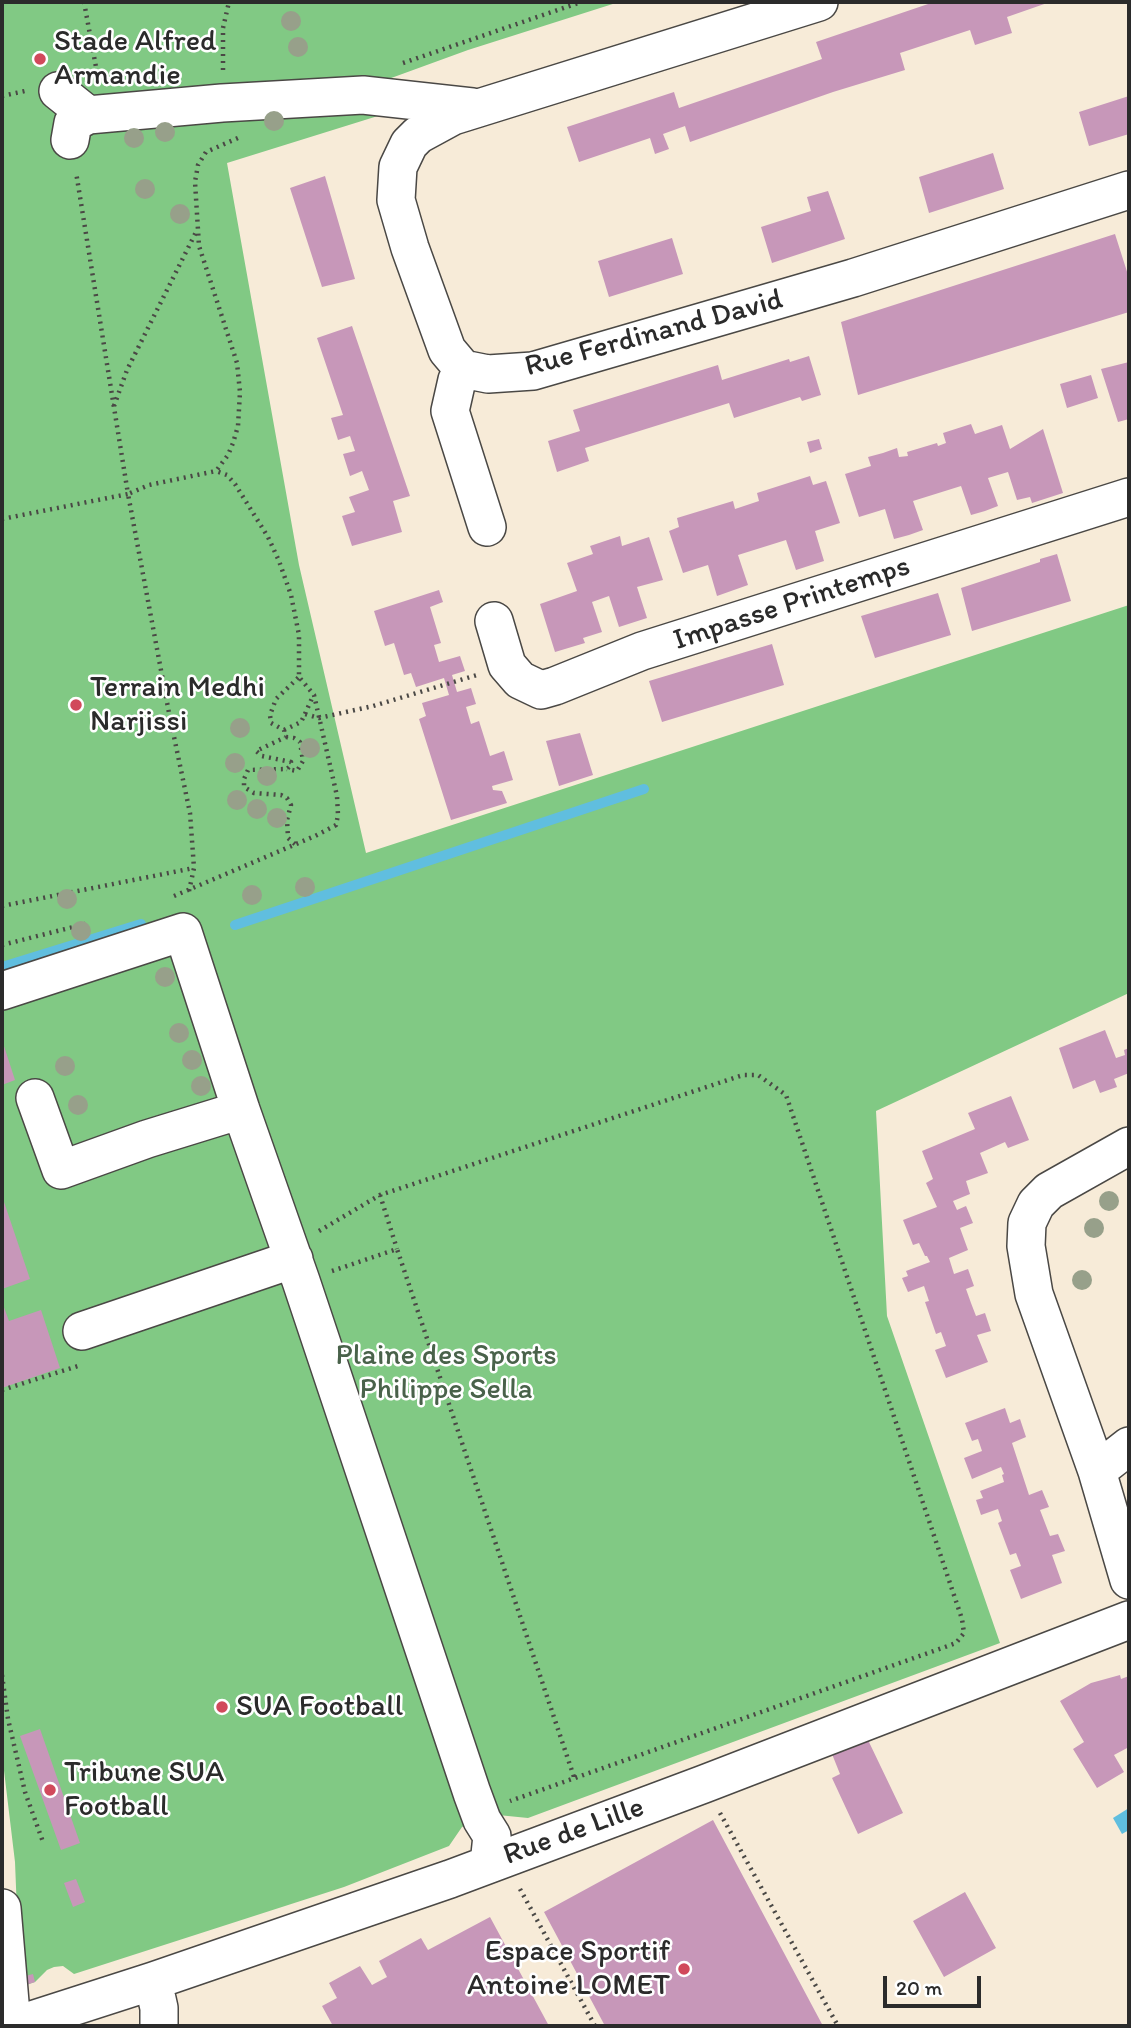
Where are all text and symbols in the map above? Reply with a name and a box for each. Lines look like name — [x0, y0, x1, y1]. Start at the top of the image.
place label: Stade Alfred Armandie — [54, 24, 217, 94]
marker: Stade Alfred Armandie — [32, 51, 48, 67]
street label: Rue Ferdinand David — [521, 282, 787, 386]
street label: Impasse Printemps — [669, 549, 915, 659]
place label: Terrain Medhi Narjissi — [90, 670, 265, 740]
marker: Terrain Medhi Narjissi — [68, 697, 84, 713]
park label: Plaine des Sports Philippe Sella — [336, 1338, 556, 1408]
place label: SUA Football — [236, 1689, 403, 1725]
marker: SUA Football — [214, 1699, 230, 1715]
place label: Tribune SUA Football — [64, 1755, 224, 1826]
marker: Tribune SUA Football — [42, 1782, 58, 1798]
street label: Rue de Lille — [499, 1790, 649, 1874]
place label: Espace Sportif Antoine LOMET — [467, 1934, 670, 2004]
marker: Espace Sportif Antoine LOMET — [676, 1961, 692, 1977]
scale bar — [886, 1962, 984, 2006]
text: 20 m — [896, 1975, 942, 2000]

